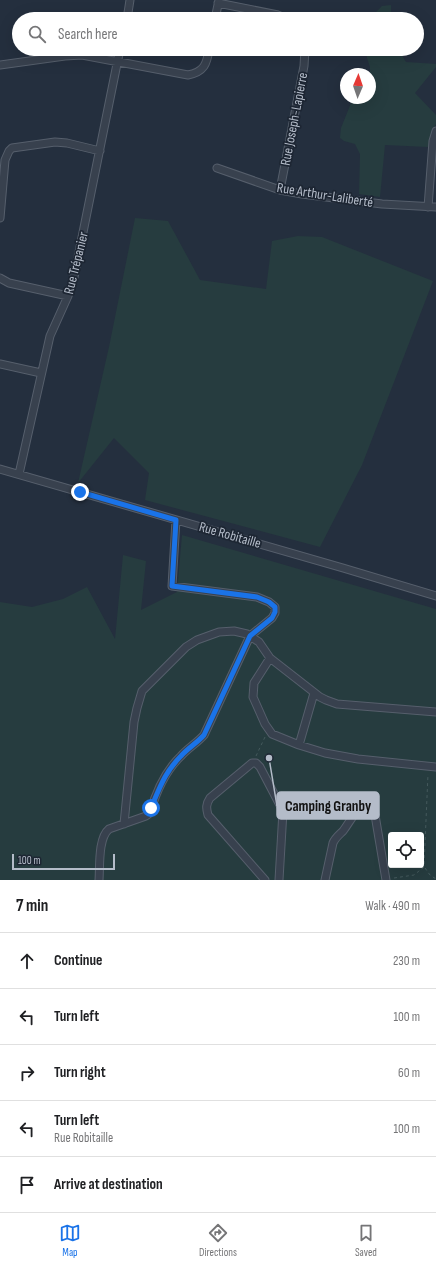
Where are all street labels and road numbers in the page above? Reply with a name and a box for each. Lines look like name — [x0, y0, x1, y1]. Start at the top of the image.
street label: Rue Joseph-Lapierre — [277, 71, 311, 167]
street label: Rue Arthur-Laliberté — [276, 179, 374, 211]
street label: Rue Trépanier — [60, 230, 92, 296]
street label: Rue Robitaille — [197, 518, 263, 552]

